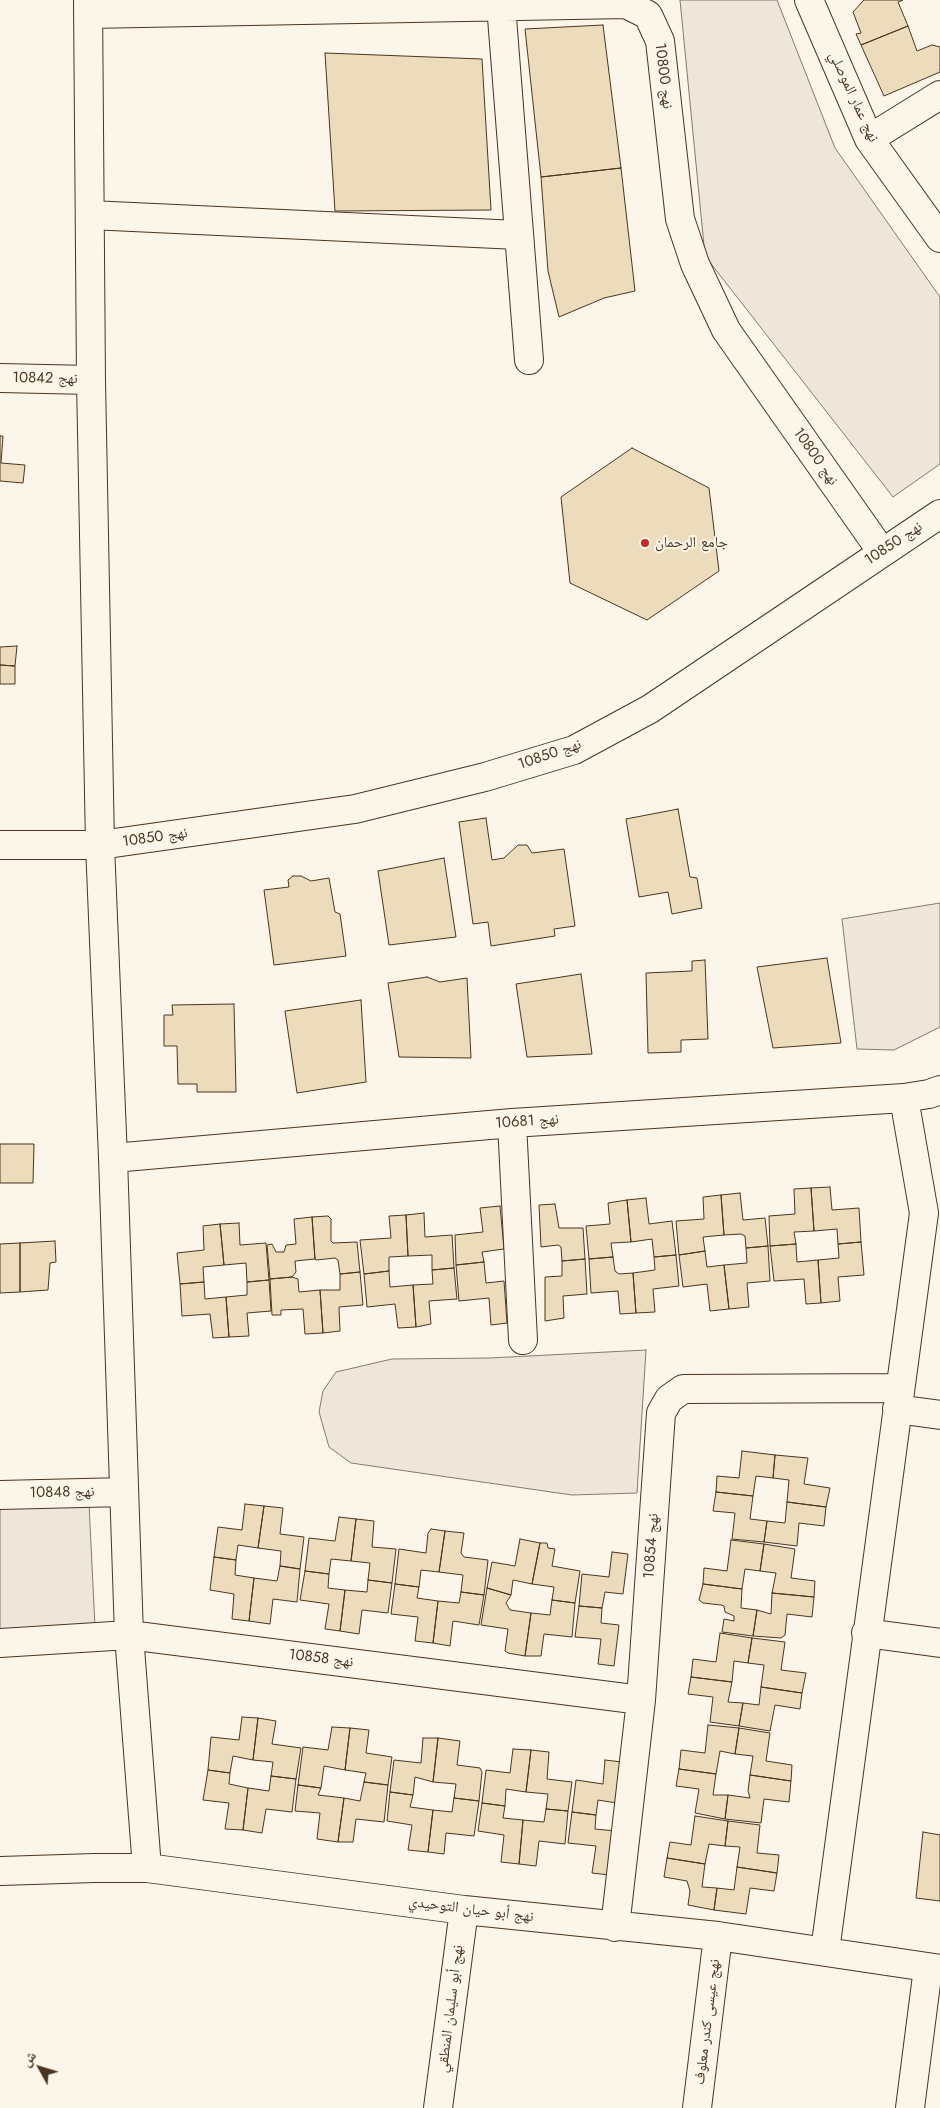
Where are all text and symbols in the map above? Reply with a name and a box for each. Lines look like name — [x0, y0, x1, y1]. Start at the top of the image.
street label: نهج 10800 — [650, 42, 676, 110]
street label: نهج عمار الموصلي — [824, 49, 882, 145]
street label: نهج 10842 — [12, 369, 78, 389]
street label: نهج 10800 — [789, 425, 841, 489]
street label: نهج 10850 — [862, 518, 926, 570]
place label: جامع الرحمان — [655, 534, 728, 552]
marker: جامع الرحمان — [639, 537, 651, 549]
street label: نهج 10850 — [516, 736, 584, 774]
street label: نهج 10850 — [121, 825, 189, 851]
street label: نهج 10681 — [495, 1111, 559, 1133]
street label: نهج 10848 — [29, 1483, 95, 1503]
street label: نهج 10854 — [641, 1513, 663, 1579]
street label: نهج 10858 — [288, 1646, 354, 1672]
street label: نهج أبو حيان التوحيدي — [407, 1893, 535, 1927]
street label: نهج أبو سليمان المنطقي — [434, 1944, 468, 2074]
street label: نهج عيسى كندر معلوف — [691, 1958, 725, 2086]
north arrow — [15, 2043, 65, 2093]
text: ش — [16, 2046, 41, 2071]

